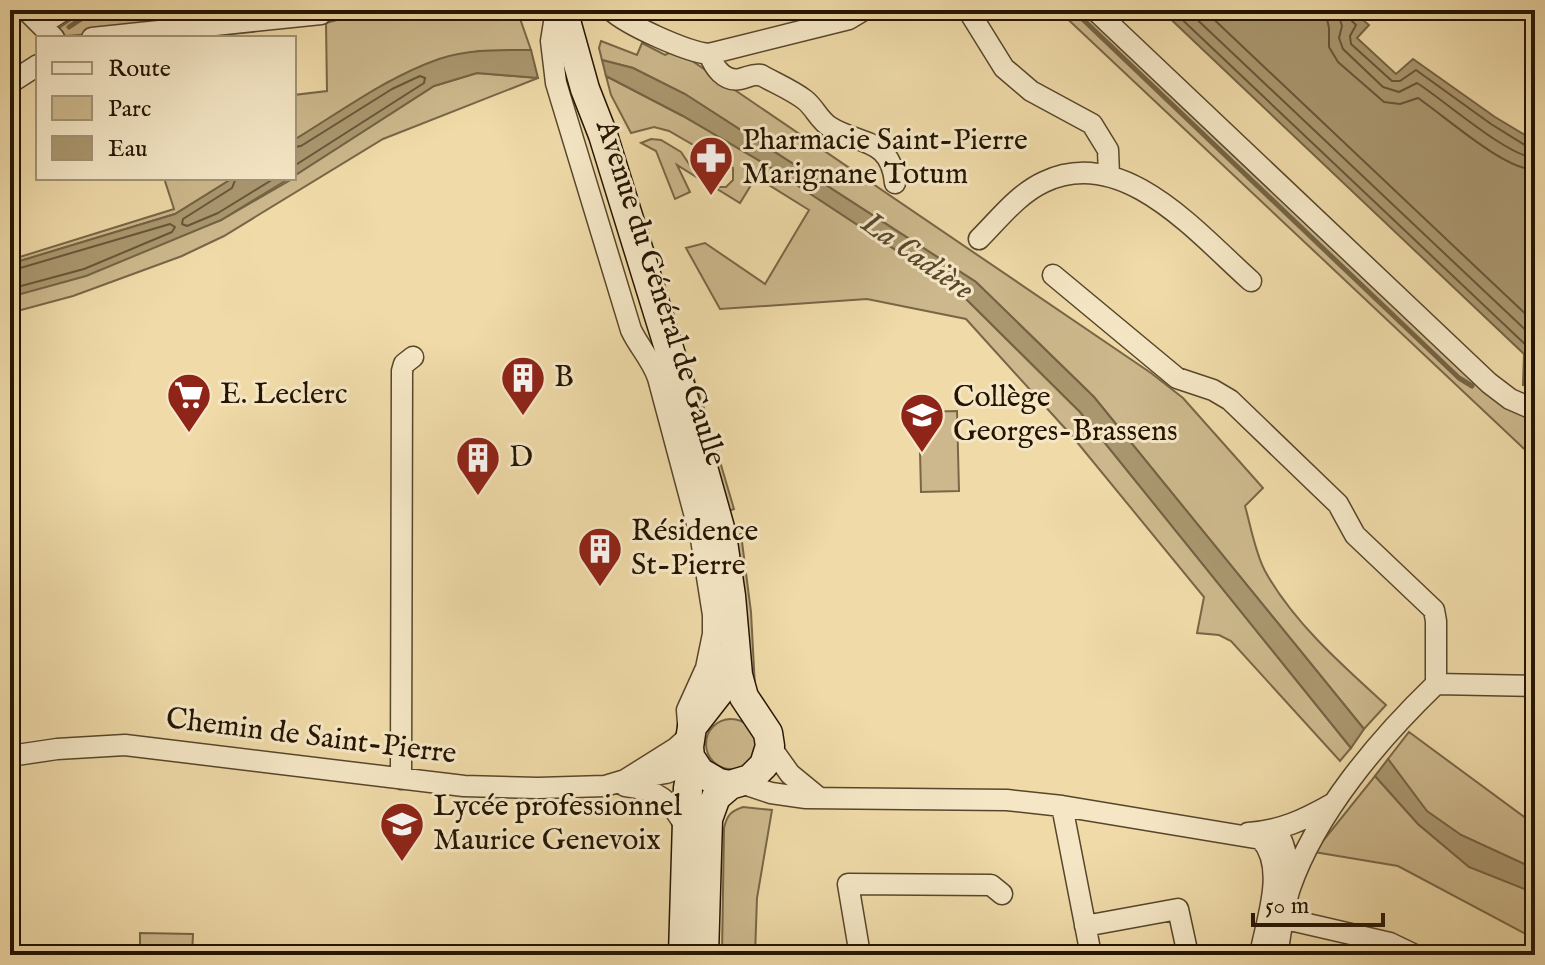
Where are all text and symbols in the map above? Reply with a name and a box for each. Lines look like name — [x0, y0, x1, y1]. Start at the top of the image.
legend — [36, 36, 296, 180]
text: Route — [108, 54, 171, 85]
text: Parc — [108, 94, 151, 125]
street label: Avenue du Général de Gaulle — [586, 114, 734, 471]
place label: Pharmacie Saint-Pierre Marignane Totum — [742, 122, 1028, 194]
text: Eau — [108, 134, 147, 165]
pharmacy icon: Pharmacie Saint-Pierre Marignane Totum — [687, 134, 735, 197]
water label: La Cadière — [852, 203, 982, 311]
building icon: B — [499, 354, 547, 417]
place label: B — [554, 359, 574, 397]
supermarket icon: E. Leclerc — [165, 371, 213, 434]
place label: E. Leclerc — [220, 376, 348, 414]
place label: Collège Georges-Brassens — [953, 379, 1177, 451]
school or university icon: Collège Georges-Brassens — [898, 391, 946, 454]
building icon: D — [454, 434, 502, 497]
place label: D — [509, 439, 533, 477]
place label: Résidence St-Pierre — [631, 513, 758, 585]
building icon: Résidence St-Pierre — [576, 525, 624, 588]
street label: Chemin de Saint-Pierre — [164, 700, 458, 774]
place label: Lycée professionnel Maurice Genevoix — [433, 788, 683, 860]
school or university icon: Lycée professionnel Maurice Genevoix — [378, 800, 426, 863]
scale bar — [1253, 877, 1383, 927]
text: 50 m — [1265, 891, 1309, 922]

